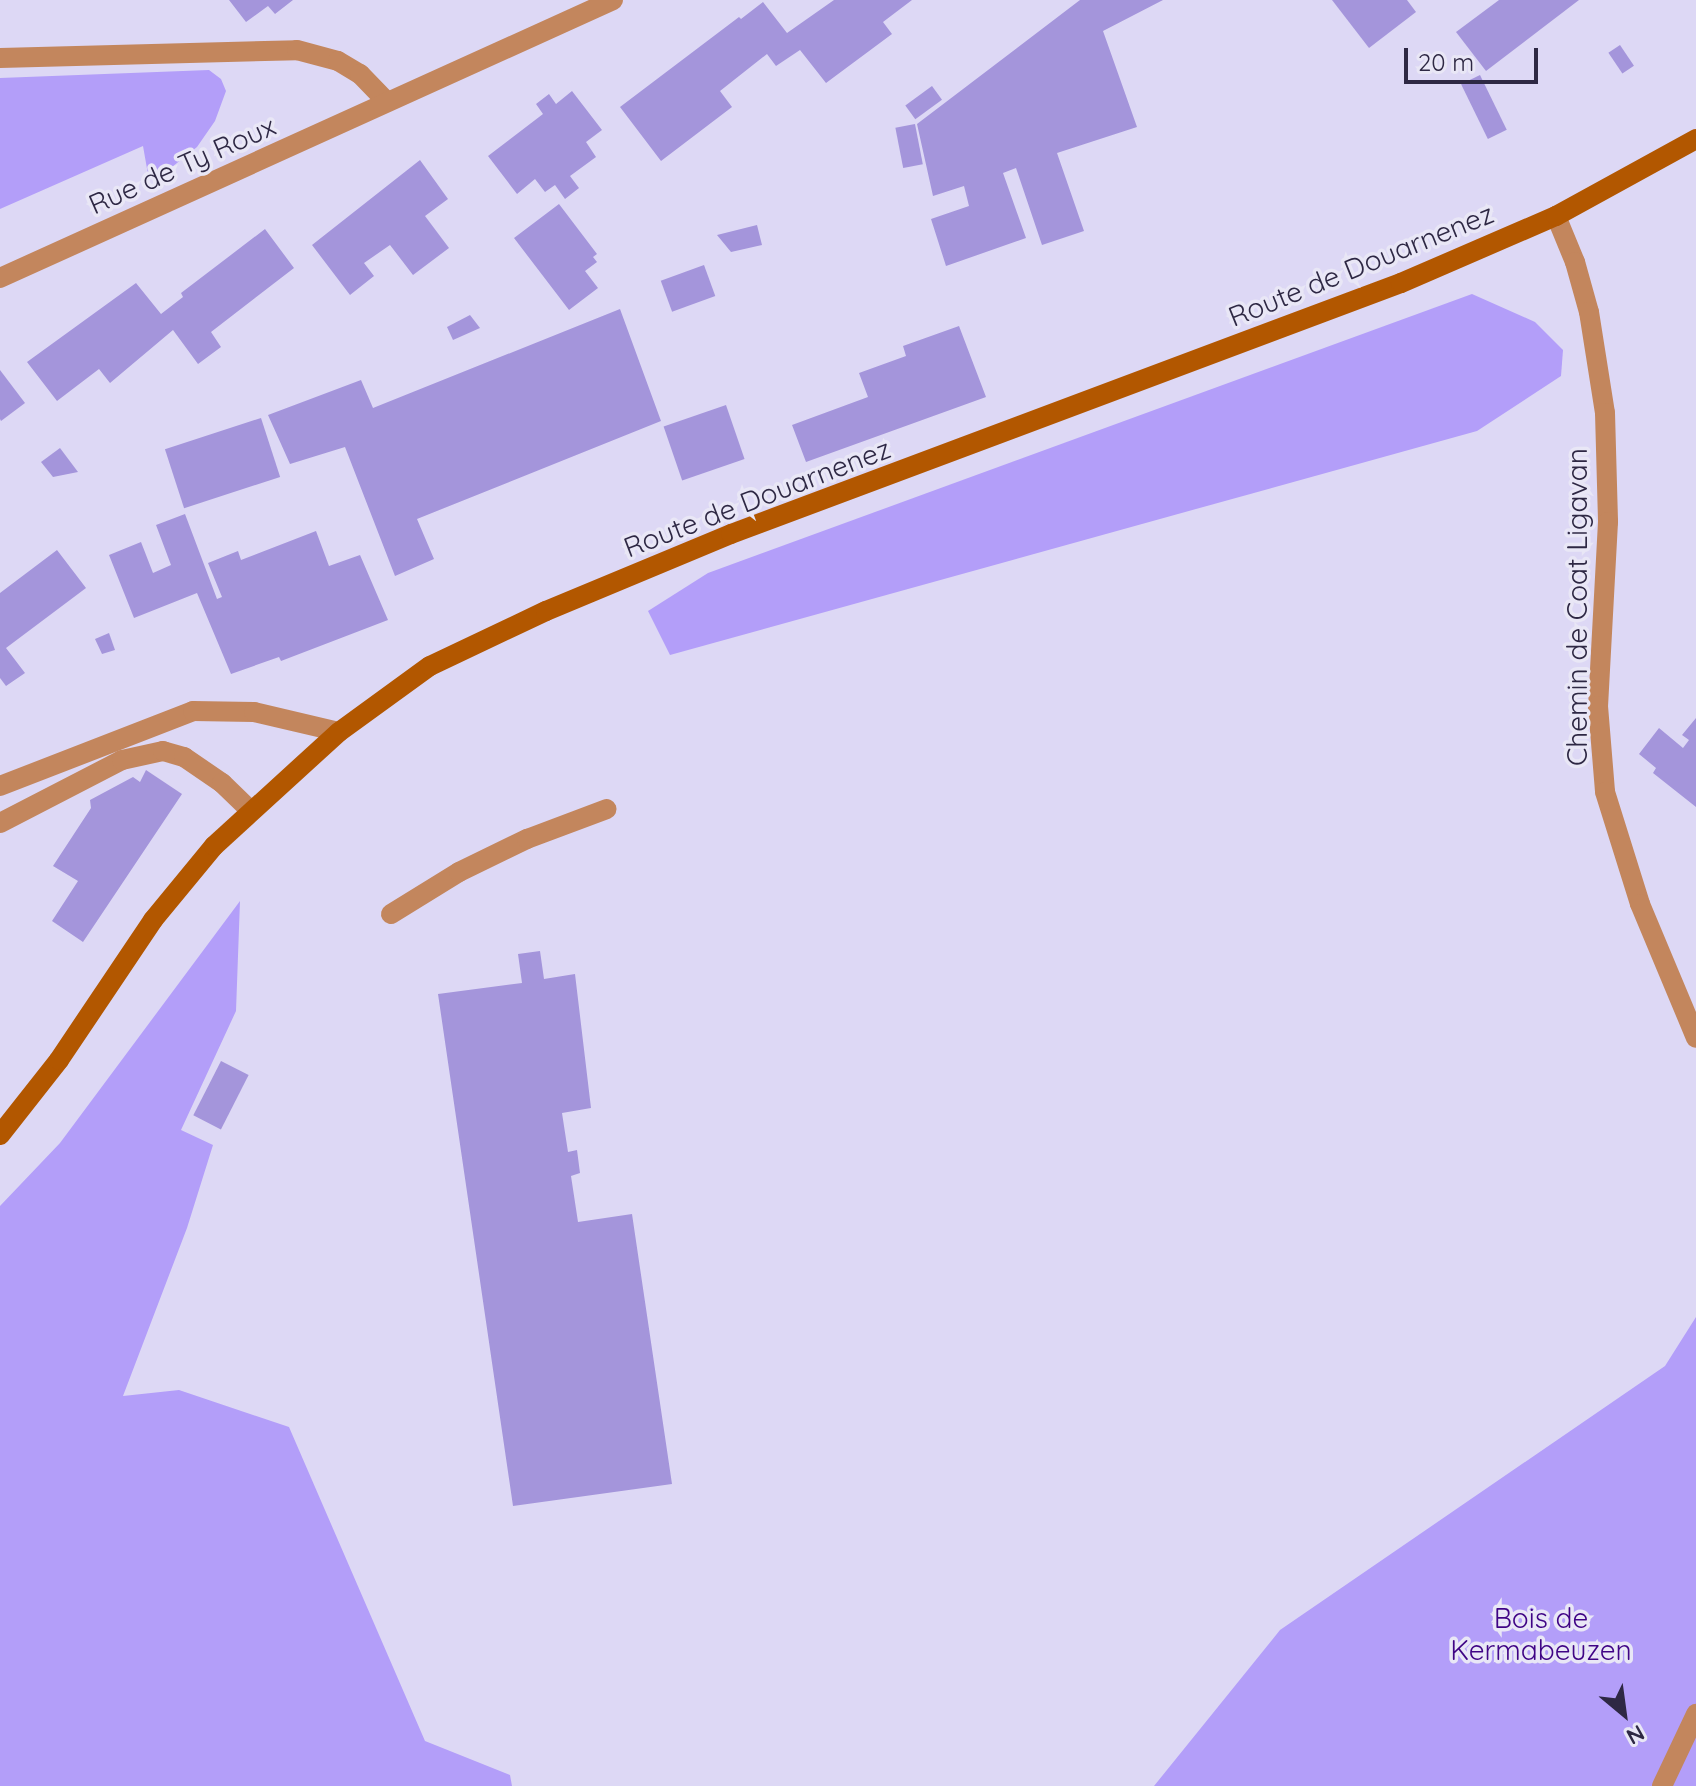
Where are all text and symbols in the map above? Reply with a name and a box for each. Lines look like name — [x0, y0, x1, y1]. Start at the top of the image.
scale bar — [1408, 32, 1542, 82]
text: 20 m — [1418, 47, 1474, 77]
street label: Rue de Ty Roux — [83, 109, 281, 221]
street label: Route de Douarnenez — [1223, 196, 1499, 334]
street label: Route de Douarnenez — [619, 432, 895, 564]
street label: Chemin de Coat Ligavan — [1560, 448, 1594, 766]
park label: Bois de Kermabeuzen — [1450, 1601, 1632, 1667]
north arrow — [1584, 1674, 1664, 1754]
text: N — [1622, 1719, 1650, 1751]

